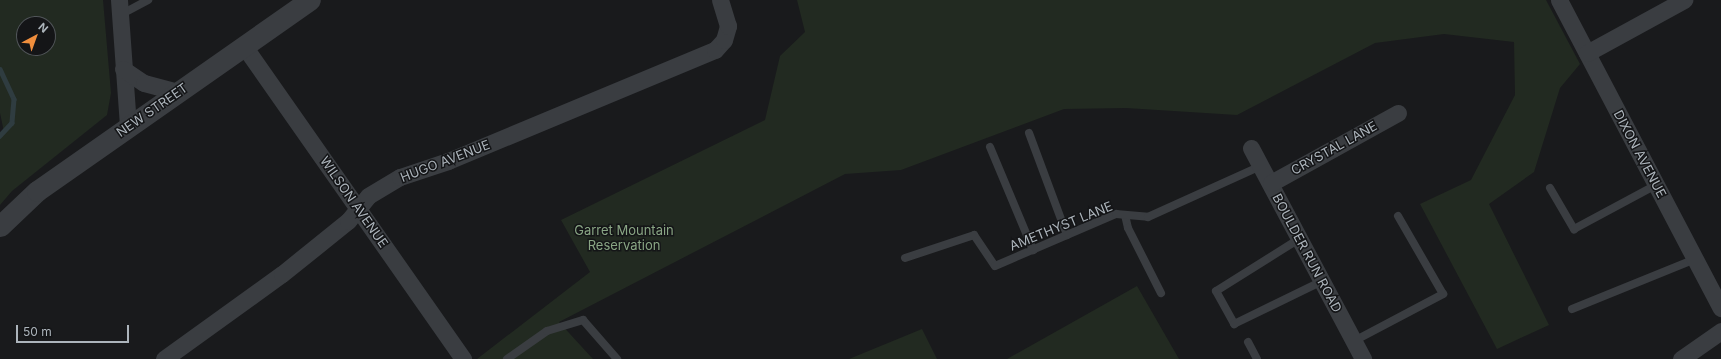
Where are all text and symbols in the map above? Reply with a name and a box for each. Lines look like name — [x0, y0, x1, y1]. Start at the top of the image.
north arrow — [16, 16, 56, 56]
text: N — [35, 20, 51, 36]
street label: NEW STREET — [113, 80, 191, 140]
street label: DIXON AVENUE — [1610, 108, 1670, 200]
street label: CRYSTAL LANE — [1288, 118, 1380, 178]
street label: HUGO AVENUE — [398, 137, 492, 185]
street label: WILSON AVENUE — [317, 153, 391, 251]
street label: BOULDER RUN ROAD — [1269, 191, 1345, 315]
street label: AMETHYST LANE — [1007, 198, 1115, 254]
park label: Garret Mountain Reservation — [574, 223, 674, 254]
scale bar — [18, 317, 131, 343]
text: 50 m — [23, 324, 52, 339]

